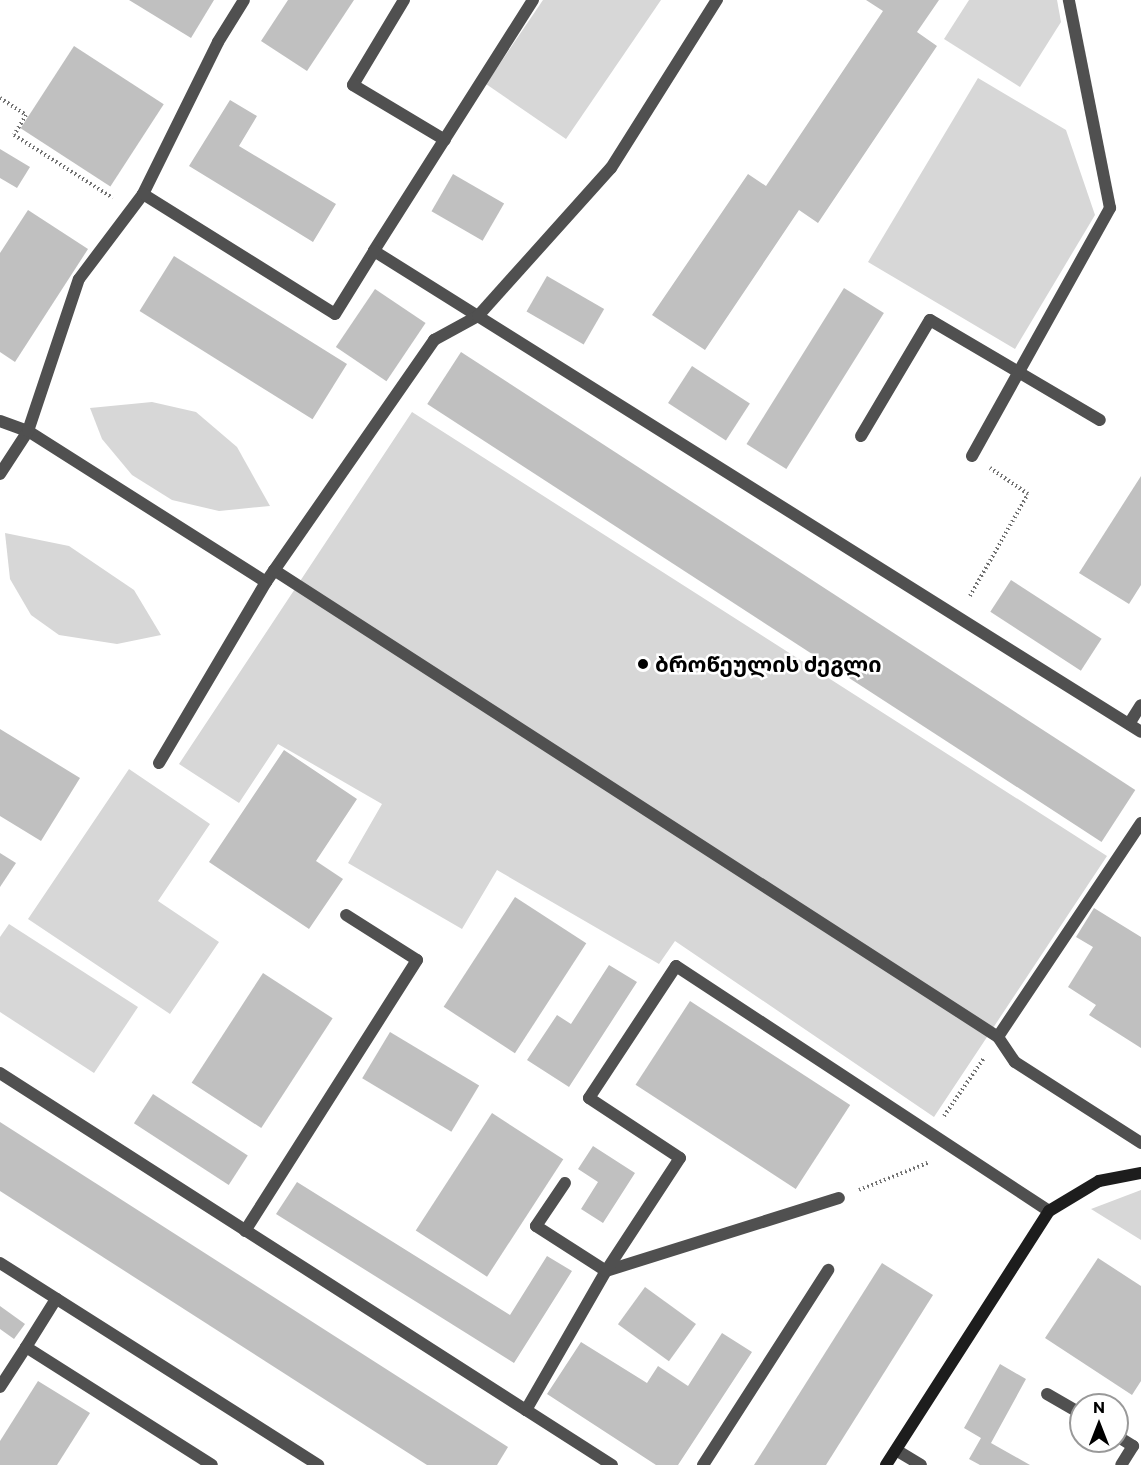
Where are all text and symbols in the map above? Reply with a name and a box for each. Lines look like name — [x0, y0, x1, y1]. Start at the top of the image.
place label: ბროწეულის ძეგლი — [655, 651, 882, 677]
marker: ბროწეულის ძეგლი — [636, 657, 650, 671]
north arrow — [1069, 1393, 1129, 1453]
text: N — [1093, 1397, 1105, 1416]

